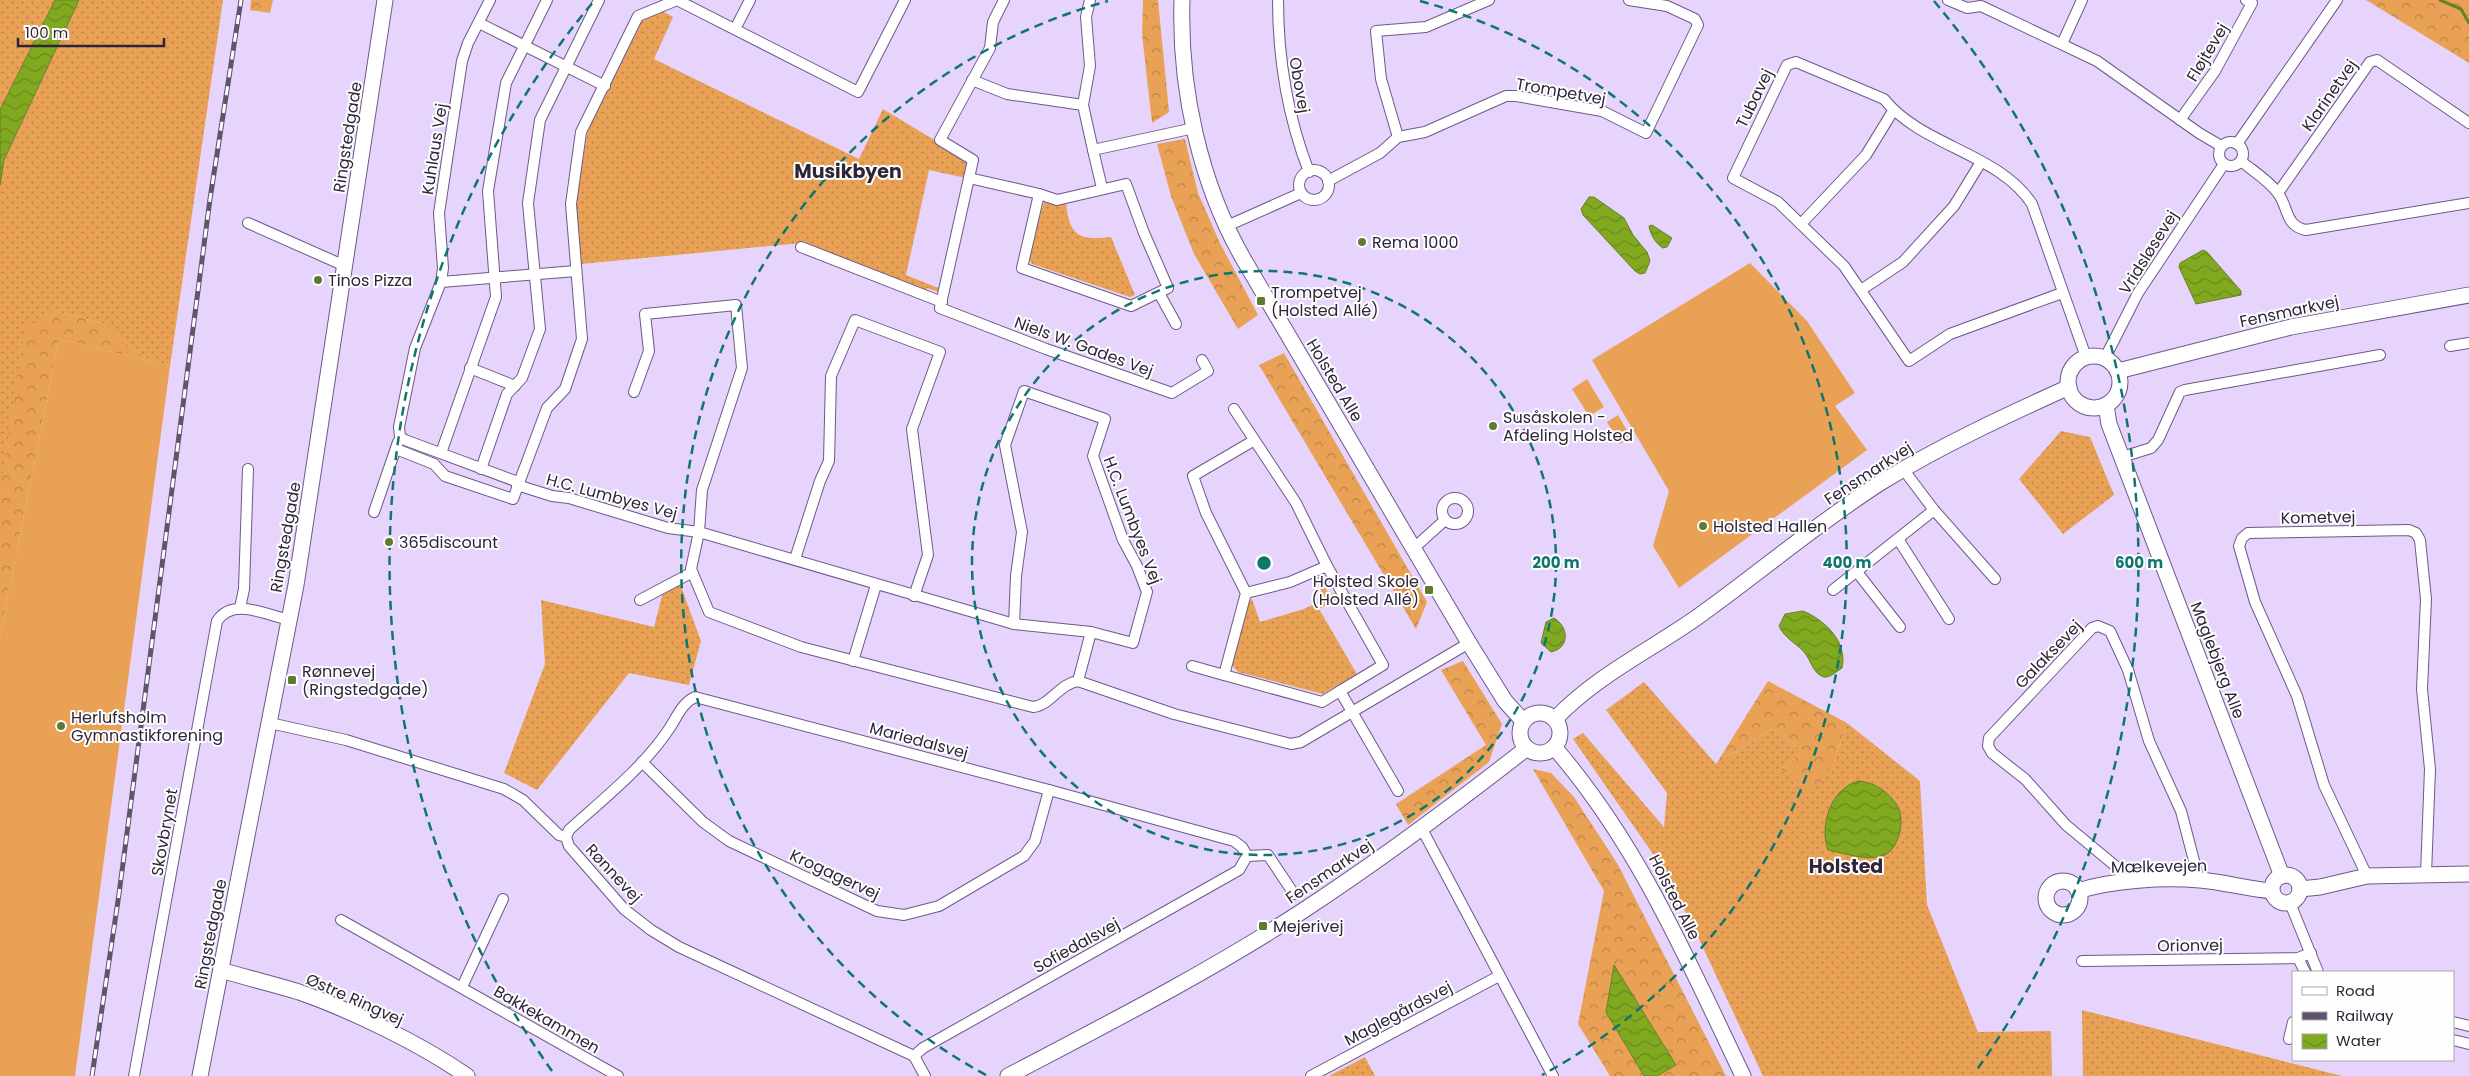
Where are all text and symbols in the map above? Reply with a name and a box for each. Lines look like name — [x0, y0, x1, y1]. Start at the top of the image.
scale bar — [18, 15, 164, 47]
street label: Fløjtevej — [2181, 19, 2234, 86]
text: 100 m — [25, 22, 68, 43]
street label: Obovej — [1283, 55, 1316, 115]
street label: Klarinetvej — [2296, 55, 2363, 136]
street label: Tubavej — [1730, 65, 1779, 132]
street label: Trompetvej — [1514, 72, 1608, 111]
street label: Ringstedgade — [327, 80, 368, 194]
street label: Kuhlaus Vej — [416, 102, 453, 197]
district label: Musikbyen — [794, 158, 902, 185]
street label: Vridsløsevej — [2113, 206, 2183, 299]
place label: Rema 1000 — [1372, 231, 1458, 254]
marker: Rema 1000 — [1356, 236, 1368, 248]
place label: Tinos Pizza — [328, 269, 412, 292]
marker: Tinos Pizza — [312, 274, 324, 286]
place label: Trompetvej (Holsted Allé) — [1271, 281, 1379, 322]
street label: Fensmarkvej — [2237, 290, 2341, 333]
marker: Trompetvej (Holsted Allé) — [1255, 295, 1267, 307]
street label: Niels W. Gades Vej — [1011, 311, 1156, 382]
street label: Holsted Alle — [1301, 334, 1368, 426]
place label: Susåskolen - Afdeling Holsted — [1503, 406, 1633, 447]
marker: Susåskolen - Afdeling Holsted — [1487, 420, 1499, 432]
street label: Fensmarkvej — [1820, 436, 1917, 511]
street label: H.C. Lumbyes Vej — [1098, 453, 1167, 587]
street label: H.C. Lumbyes Vej — [544, 468, 680, 525]
street label: Ringstedgade — [264, 480, 307, 594]
street label: Kometvej — [2280, 505, 2356, 530]
place label: Holsted Hallen — [1713, 515, 1827, 538]
marker: Holsted Hallen — [1697, 520, 1709, 532]
place label: 365discount — [399, 531, 498, 554]
marker: 365discount — [383, 536, 395, 548]
text: 200 m — [1532, 552, 1580, 573]
text: 400 m — [1823, 552, 1872, 573]
text: 600 m — [2115, 552, 2163, 573]
centre of rings — [1255, 554, 1273, 572]
place label: Holsted Skole (Holsted Allé) — [1311, 570, 1419, 611]
marker: Holsted Skole (Holsted Allé) — [1423, 584, 1435, 596]
street label: Maglebjerg Alle — [2185, 598, 2250, 722]
street label: Galaksevej — [2010, 615, 2087, 694]
place label: Rønnevej (Ringstedgade) — [302, 660, 429, 701]
marker: Rønnevej (Ringstedgade) — [286, 674, 298, 686]
place label: Herlufsholm Gymnastikforening — [71, 706, 223, 747]
street label: Mariedalsvej — [867, 716, 971, 765]
marker: Herlufsholm Gymnastikforening — [55, 720, 67, 732]
street label: Skovbrynet — [145, 786, 184, 878]
street label: Fensmarkvej — [1281, 834, 1378, 909]
street label: Rønnevej — [580, 839, 647, 908]
street label: Krogagervej — [786, 844, 884, 905]
street label: Holsted Alle — [1643, 851, 1706, 944]
district label: Holsted — [1809, 853, 1883, 880]
street label: Mælkevejen — [2111, 854, 2207, 879]
street label: Ringstedgade — [189, 877, 232, 991]
street label: Sofiedalsvej — [1029, 912, 1124, 979]
place label: Mejerivej — [1273, 915, 1343, 938]
marker: Mejerivej — [1257, 920, 1269, 932]
street label: Orionvej — [2157, 933, 2223, 958]
street label: Østre Ringvej — [302, 968, 407, 1031]
legend — [2292, 971, 2454, 1061]
street label: Maglegårdsvej — [1340, 975, 1456, 1052]
street label: Bakkekammen — [489, 980, 604, 1059]
text: Road — [2336, 980, 2375, 1001]
text: Railway — [2336, 1005, 2394, 1026]
text: Water — [2336, 1030, 2382, 1051]

